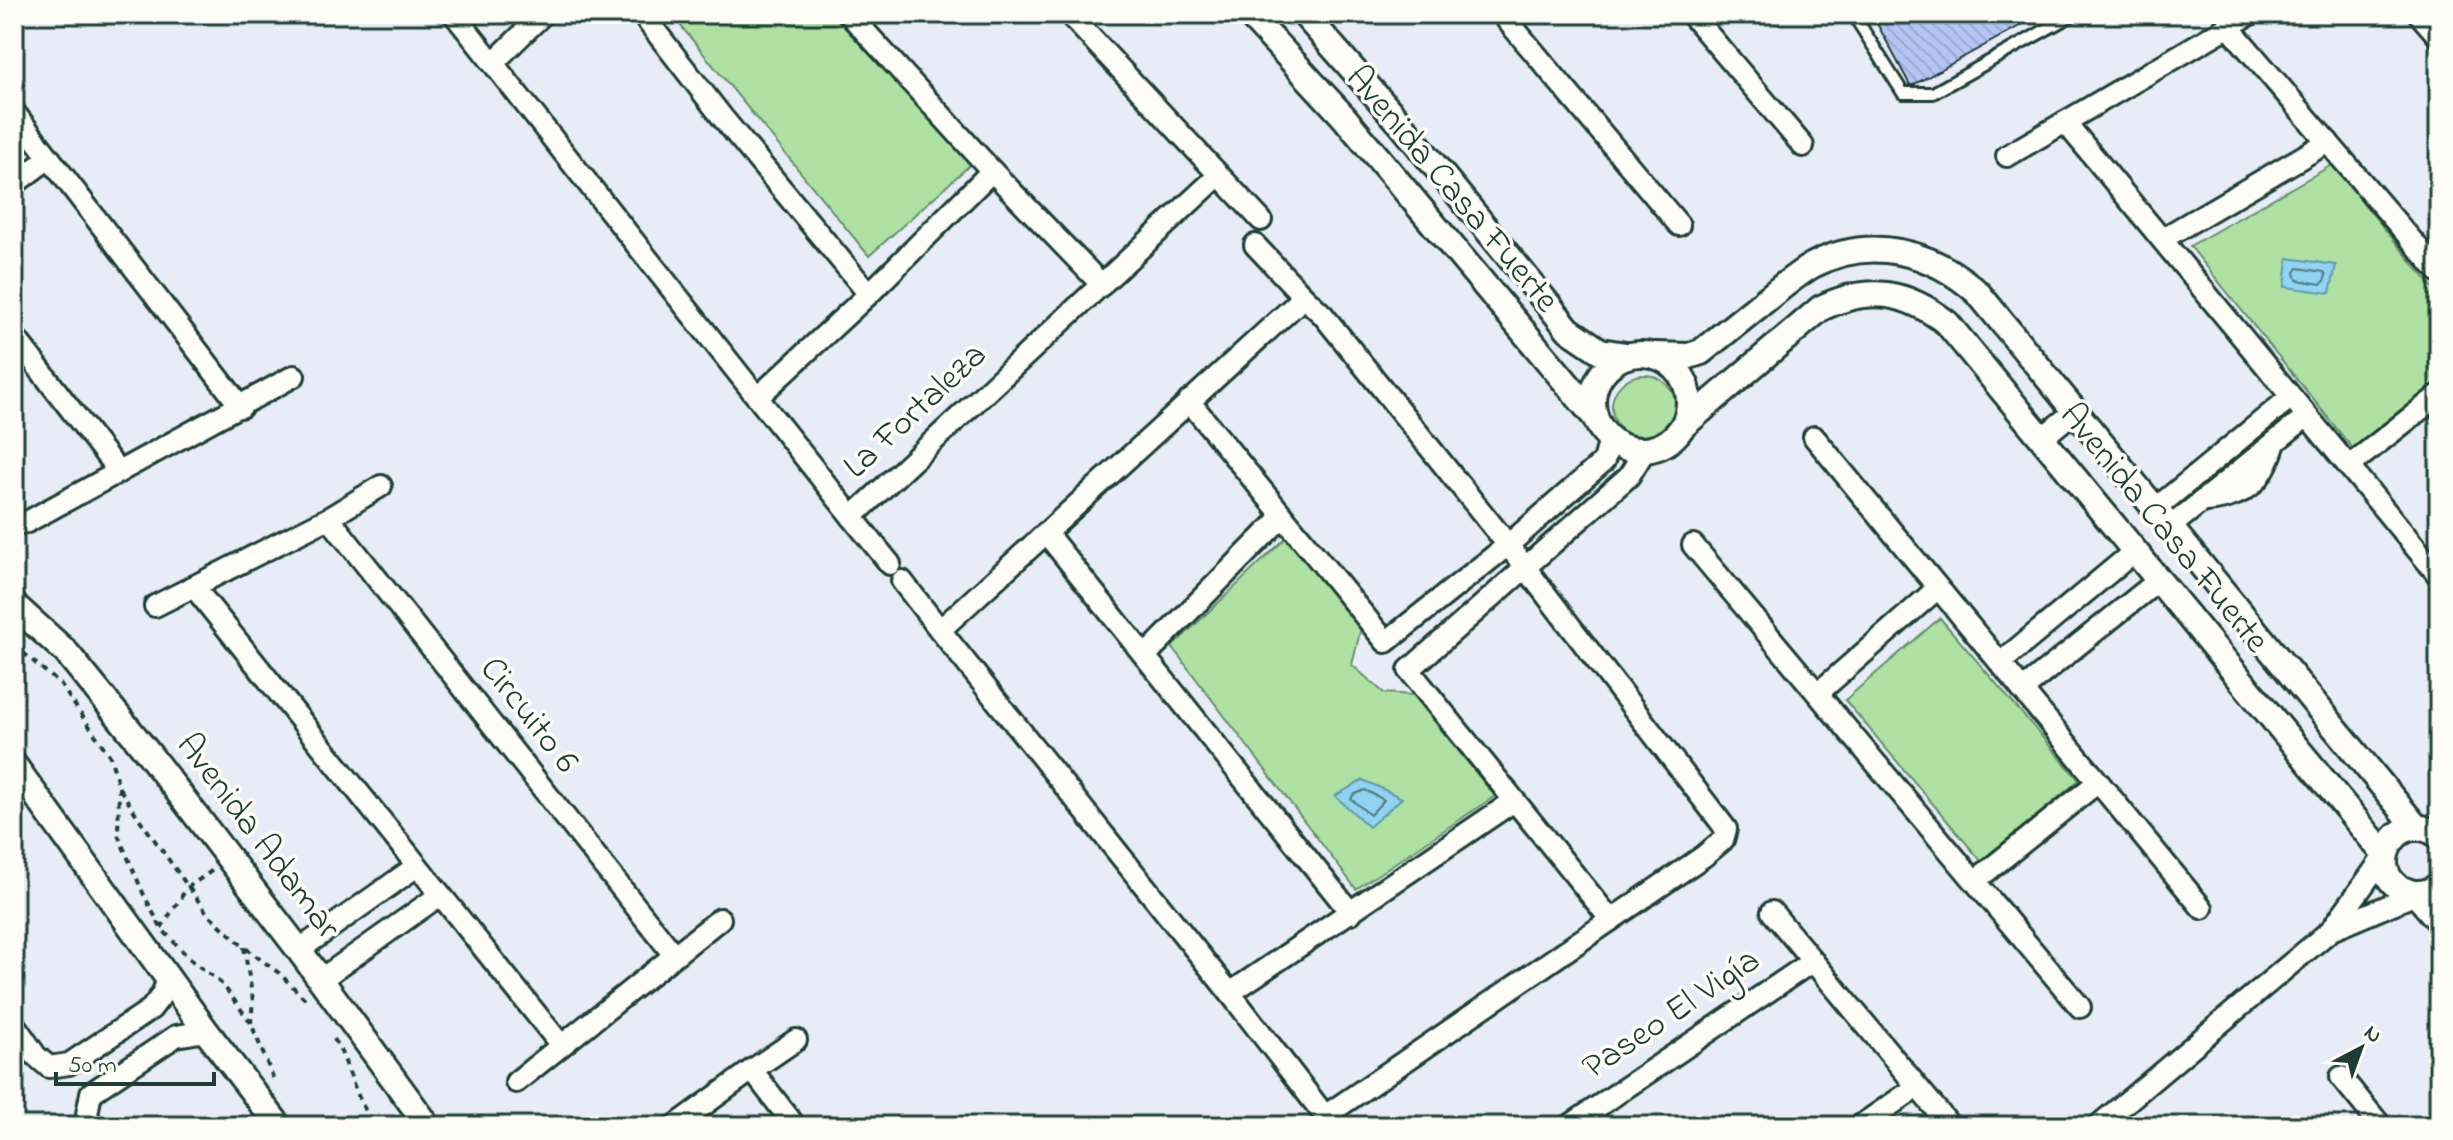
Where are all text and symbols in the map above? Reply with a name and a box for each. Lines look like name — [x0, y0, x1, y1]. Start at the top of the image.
street label: Avenida Casa Fuerte — [1331, 55, 1571, 326]
street label: La Fortaleza — [832, 331, 1000, 493]
street label: Avenida Casa Fuerte — [2045, 392, 2281, 666]
street label: Circuito 6 — [465, 646, 591, 786]
street label: Avenida Adamar — [162, 723, 353, 952]
street label: Paseo El Vigía — [1572, 936, 1772, 1094]
north arrow — [2321, 1008, 2401, 1088]
text: N — [2356, 1018, 2388, 1052]
scale bar — [56, 1036, 214, 1086]
text: 50 m — [68, 1049, 117, 1084]

